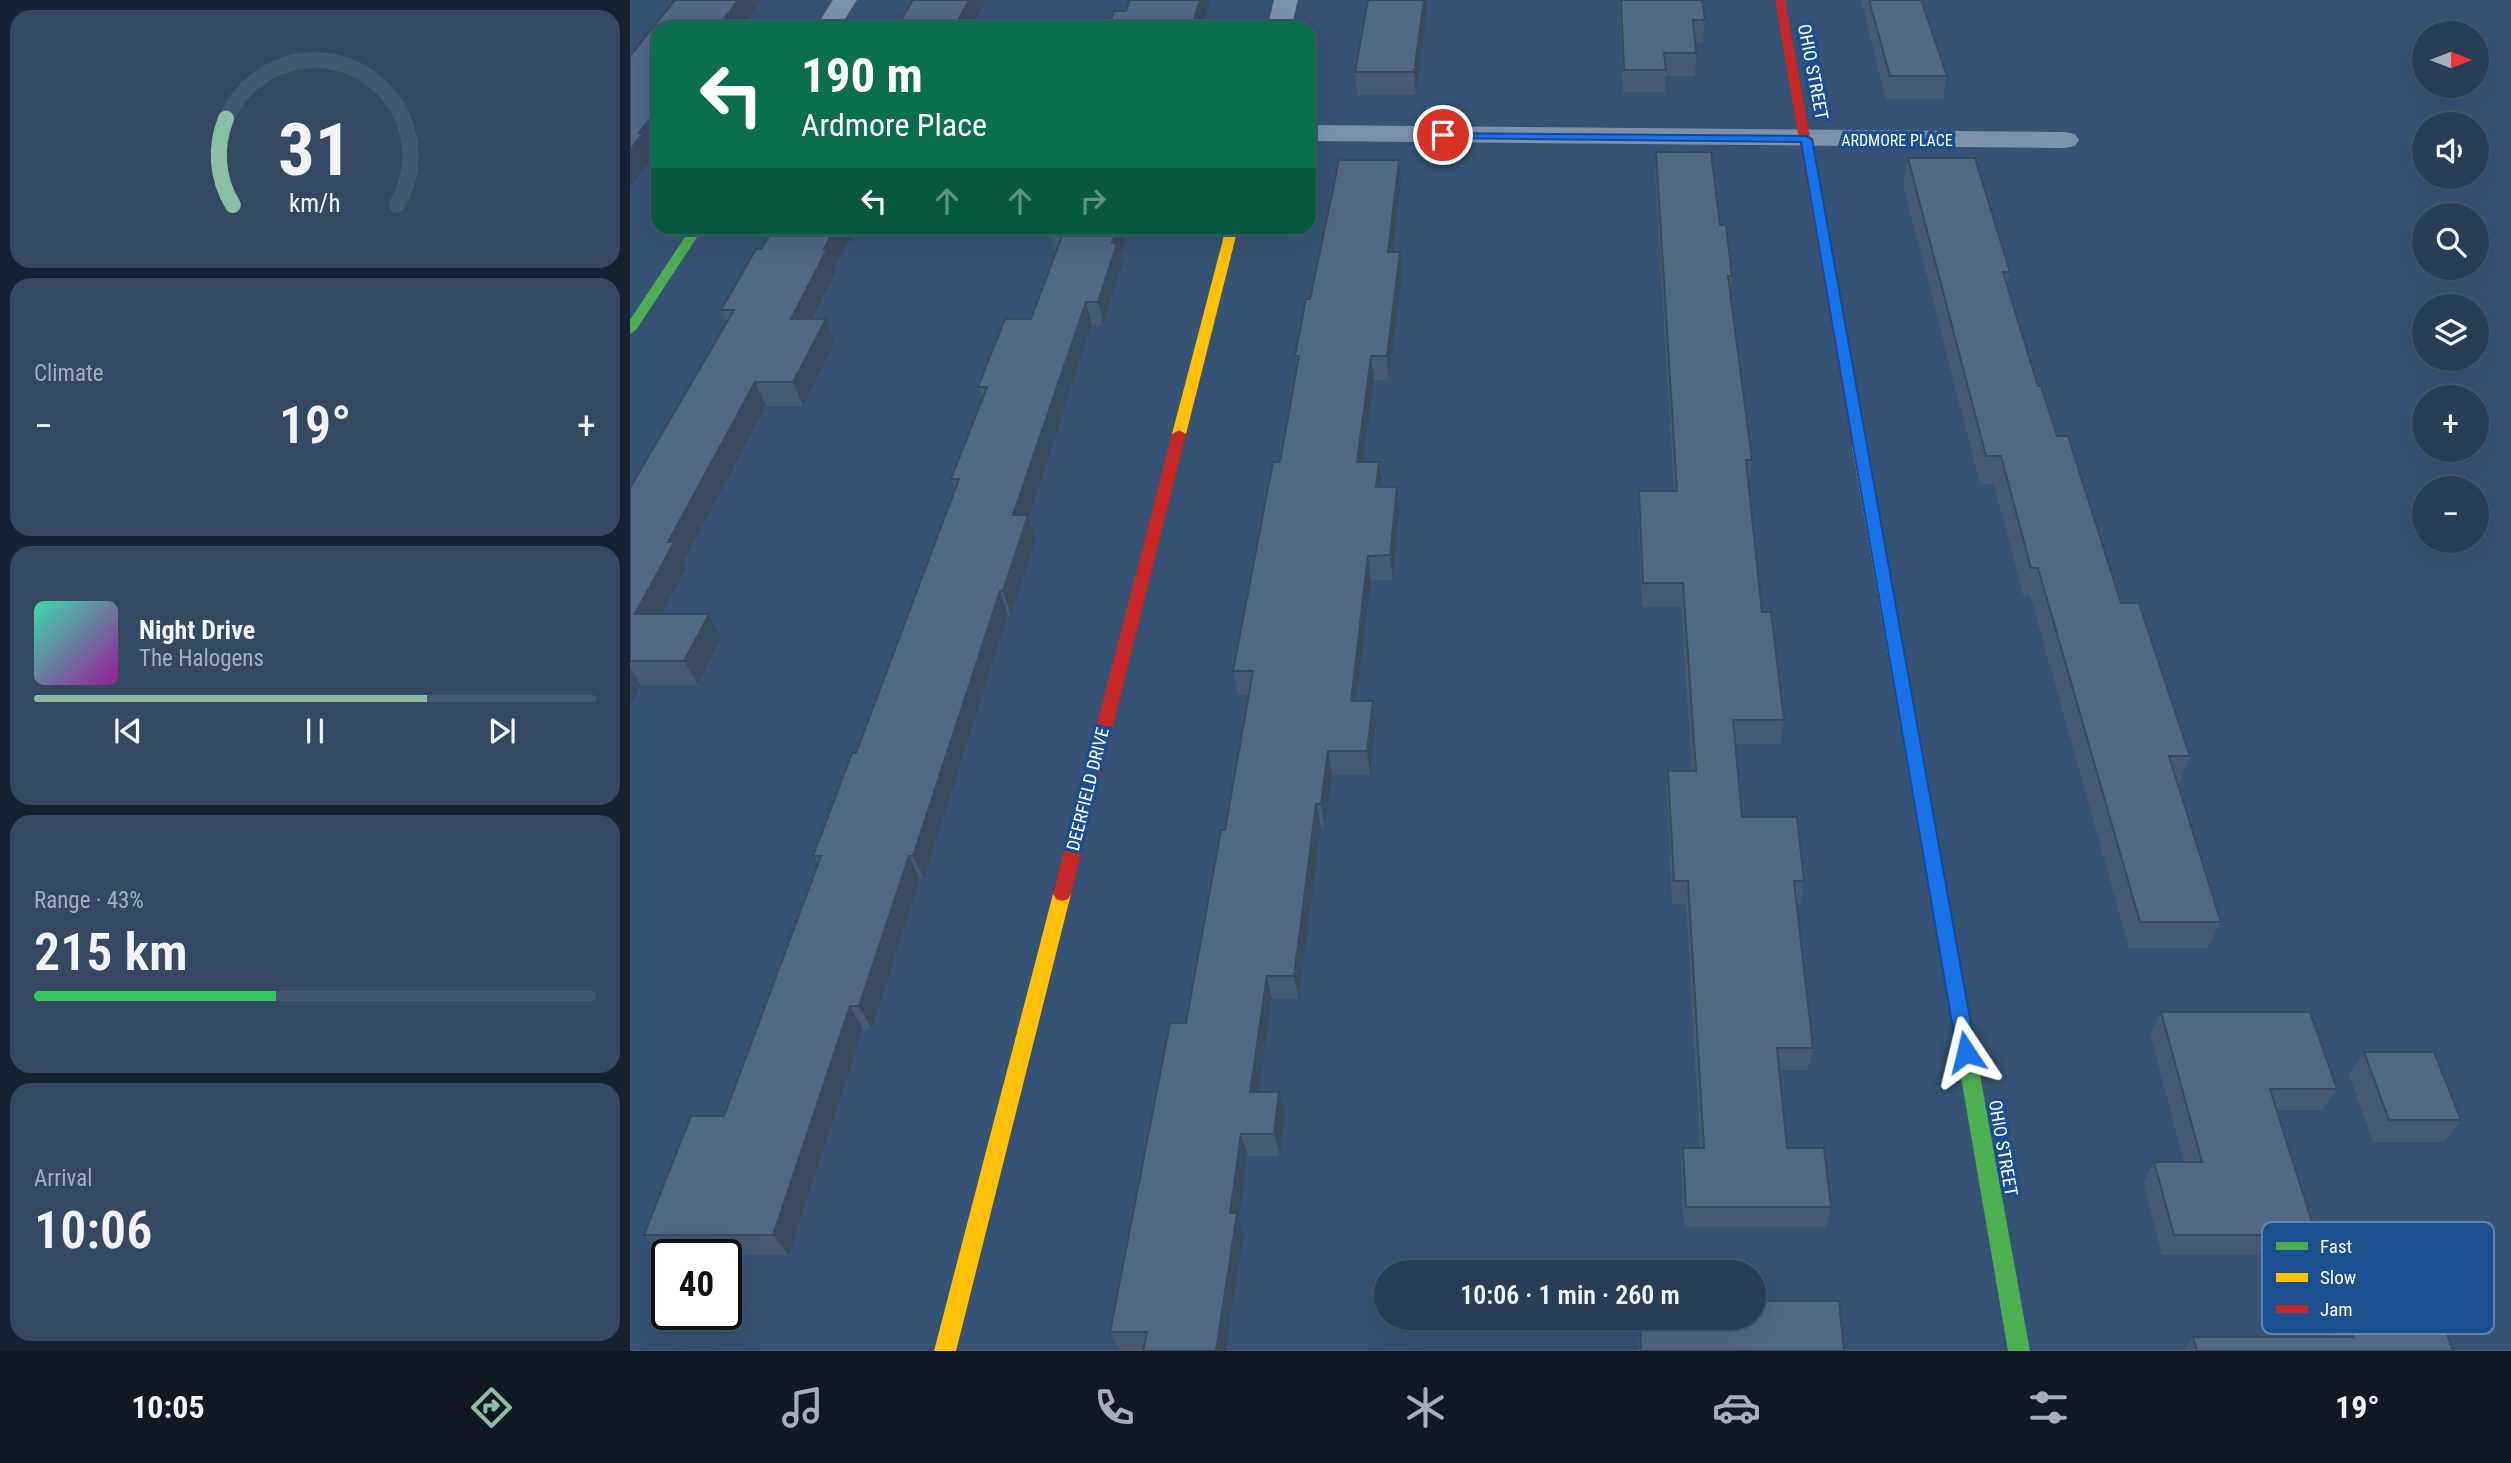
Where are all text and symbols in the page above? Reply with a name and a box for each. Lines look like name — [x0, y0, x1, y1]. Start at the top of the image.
north arrow — [2412, 21, 2488, 98]
map controls — [2412, 21, 2489, 553]
street label: OHIO STREET — [1794, 22, 1833, 122]
text: 190 m — [801, 47, 923, 104]
icon: left — [686, 49, 777, 140]
pin — [1413, 105, 1473, 165]
text: Ardmore Place — [801, 106, 987, 144]
text: 31 — [278, 107, 352, 193]
button: sound — [2412, 112, 2489, 189]
icon: arrive — [1424, 116, 1462, 154]
street label: ARDMORE PLACE — [1841, 131, 1953, 150]
icon: left — [855, 182, 893, 220]
icon: ahead — [928, 182, 966, 220]
icon: ahead — [1001, 182, 1039, 220]
icon: right — [1074, 182, 1112, 220]
text: km/h — [289, 189, 341, 218]
button: search — [2412, 203, 2489, 280]
button: layers — [2412, 294, 2489, 371]
text: Climate — [34, 360, 104, 387]
button: + — [2412, 385, 2489, 462]
text: 19° — [279, 395, 351, 456]
text: − — [34, 404, 53, 448]
text: + — [577, 404, 596, 448]
button: − — [2412, 476, 2489, 553]
text: Night Drive — [139, 615, 255, 645]
text: The Halogens — [139, 645, 264, 672]
icon: previous — [109, 712, 147, 750]
icon: pause — [296, 712, 334, 750]
icon: next — [483, 712, 521, 750]
street label: DEERFIELD DRIVE — [1062, 725, 1113, 853]
text: Range · 43% — [34, 887, 144, 914]
text: 215 km — [34, 922, 188, 983]
position arrow — [1929, 1015, 2003, 1089]
street label: OHIO STREET — [1985, 1098, 2022, 1198]
text: Arrival — [34, 1165, 93, 1192]
text: 10:06 — [34, 1200, 152, 1261]
legend — [2262, 1222, 2494, 1334]
text: Fast — [2320, 1235, 2352, 1258]
speed limit sign: 40 — [651, 1239, 742, 1330]
text: Slow — [2320, 1266, 2356, 1289]
text: 10:06 · 1 min · 260 m — [1460, 1280, 1680, 1310]
text: Jam — [2320, 1298, 2353, 1321]
icon: directions — [467, 1383, 516, 1432]
icon: music — [778, 1383, 827, 1432]
icon: phone — [1090, 1383, 1139, 1432]
icon: climate — [1401, 1383, 1450, 1432]
icon: car — [1712, 1383, 1761, 1432]
icon: filters — [2024, 1383, 2073, 1432]
text: 10:05 — [131, 1388, 205, 1426]
text: 19° — [2335, 1388, 2380, 1426]

